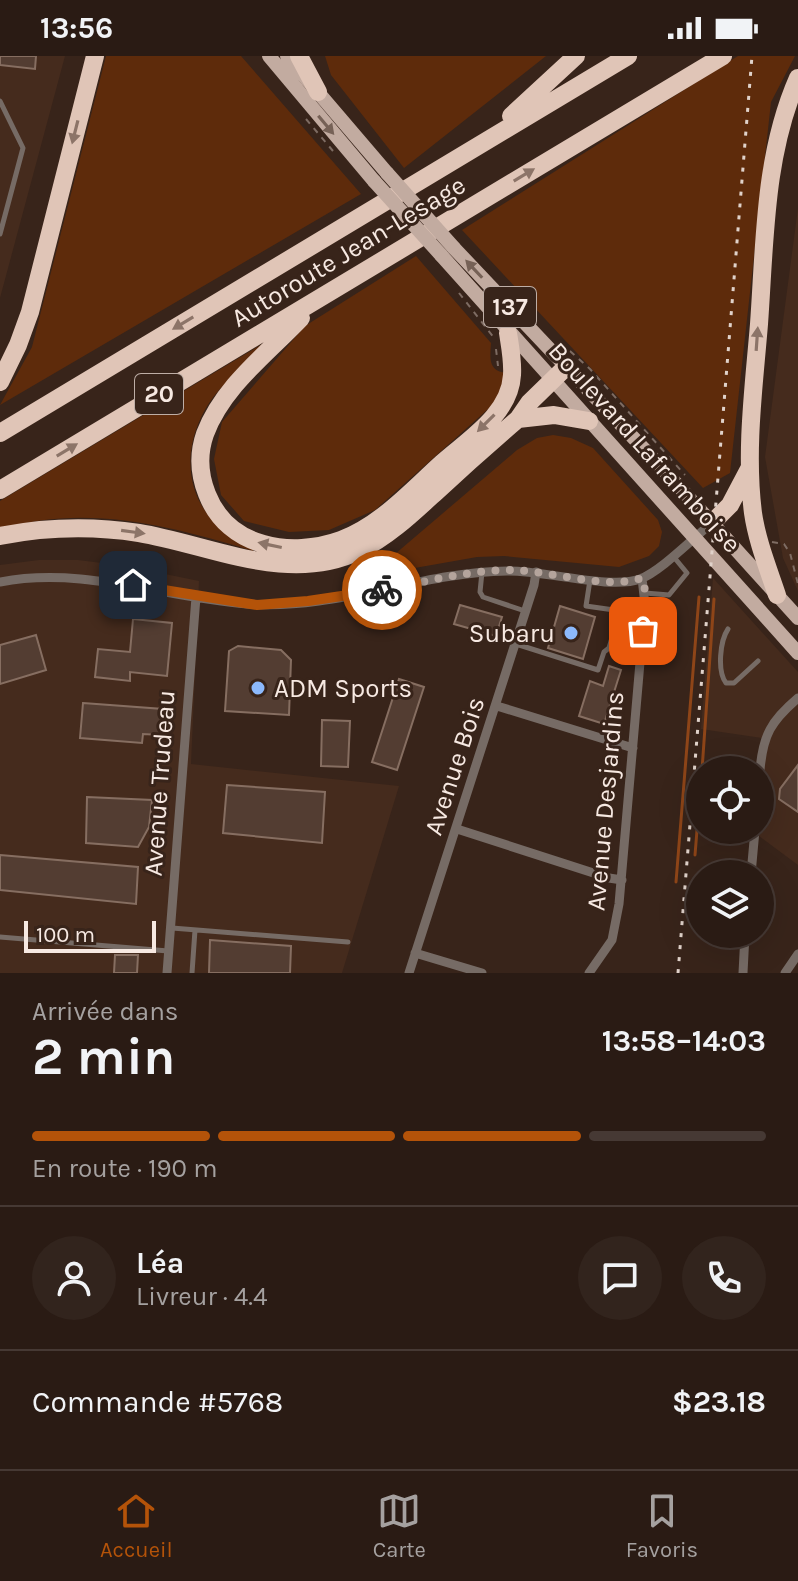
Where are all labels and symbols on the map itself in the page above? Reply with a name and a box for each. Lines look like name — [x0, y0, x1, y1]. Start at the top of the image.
one-way arrow — [317, 115, 334, 135]
one-way arrow — [69, 119, 81, 144]
one-way arrow — [513, 168, 535, 182]
street label: Autoroute Jean-Lesage — [226, 169, 471, 334]
one-way arrow — [465, 260, 483, 279]
road number: 137 — [484, 287, 536, 327]
one-way arrow — [172, 316, 194, 330]
one-way arrow — [751, 326, 764, 351]
street label: Boulevard Laframboise — [542, 336, 747, 559]
road number: 20 — [135, 374, 183, 414]
one-way arrow — [477, 413, 496, 431]
one-way arrow — [56, 443, 78, 457]
one-way arrow — [121, 526, 146, 539]
one-way arrow — [257, 538, 282, 551]
courier — [342, 550, 422, 630]
pin — [99, 551, 167, 619]
pin — [609, 597, 677, 665]
place label: Subaru — [469, 618, 555, 649]
marker: Subaru — [562, 624, 580, 642]
place label: ADM Sports — [274, 673, 412, 704]
marker: ADM Sports — [249, 679, 267, 697]
street label: Avenue Trudeau — [138, 689, 181, 877]
street label: Avenue Desjardins — [580, 690, 631, 912]
street label: Avenue Bois — [418, 693, 491, 839]
scale bar — [24, 917, 156, 953]

